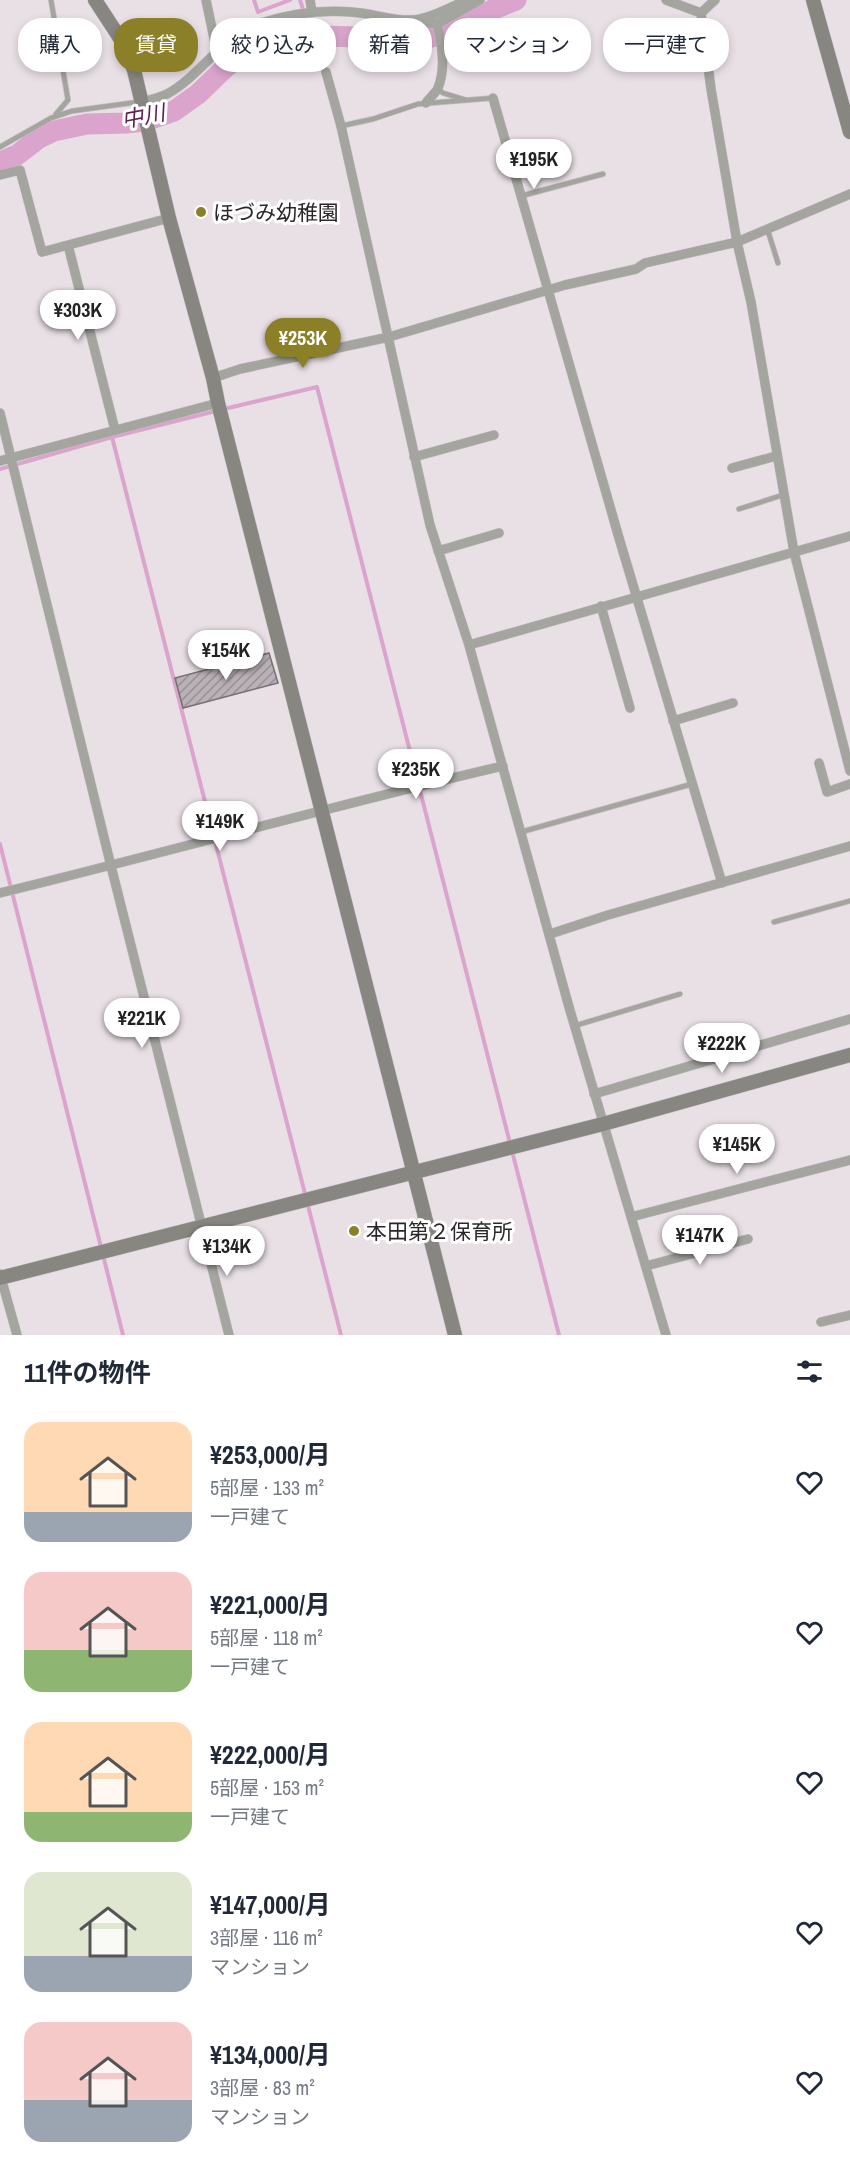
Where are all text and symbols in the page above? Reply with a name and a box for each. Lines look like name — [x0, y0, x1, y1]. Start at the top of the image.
chip: 購入 — [18, 18, 102, 72]
chip: 賃貸 — [114, 18, 198, 72]
chip: 絞り込み — [210, 18, 336, 72]
chip: 新着 — [348, 18, 432, 72]
chip: マンション — [444, 18, 591, 72]
chip: 一戸建て — [603, 18, 729, 72]
water label: 中川 — [119, 97, 169, 135]
pin: ¥195K — [492, 139, 576, 190]
text: ¥195K — [510, 145, 558, 172]
place label: ほづみ幼稚園 — [213, 198, 339, 227]
marker: ほづみ幼稚園 — [194, 205, 208, 219]
pin: ¥303K — [36, 290, 120, 341]
text: ¥303K — [54, 296, 102, 323]
pin: ¥253K — [261, 318, 345, 369]
text: ¥253K — [279, 324, 327, 351]
pin: ¥154K — [184, 630, 268, 681]
text: ¥154K — [202, 636, 250, 663]
pin: ¥235K — [374, 749, 458, 800]
text: ¥235K — [392, 755, 440, 782]
pin: ¥149K — [178, 801, 262, 852]
text: ¥149K — [196, 807, 244, 834]
pin: ¥221K — [100, 998, 184, 1049]
text: ¥221K — [118, 1004, 166, 1031]
pin: ¥222K — [680, 1023, 764, 1074]
text: ¥222K — [698, 1029, 746, 1056]
pin: ¥145K — [695, 1124, 779, 1175]
text: ¥145K — [713, 1130, 761, 1157]
pin: ¥147K — [658, 1215, 742, 1266]
place label: 本田第２保育所 — [366, 1217, 513, 1246]
text: ¥147K — [676, 1221, 724, 1248]
marker: 本田第２保育所 — [347, 1224, 361, 1238]
pin: ¥134K — [185, 1226, 269, 1277]
text: ¥134K — [203, 1232, 251, 1259]
text: 11件の物件 — [24, 1355, 151, 1390]
icon: filters — [793, 1355, 826, 1388]
text: ¥253,000/月 — [210, 1437, 331, 1472]
icon: home — [72, 1446, 144, 1518]
icon: heart — [793, 1466, 826, 1499]
text: 5部屋 · 133 m² — [210, 1474, 324, 1501]
text: 一戸建て — [210, 1503, 290, 1530]
text: ¥221,000/月 — [210, 1587, 331, 1622]
icon: home — [72, 1596, 144, 1668]
icon: heart — [793, 1616, 826, 1649]
text: 5部屋 · 118 m² — [210, 1624, 323, 1651]
text: 一戸建て — [210, 1653, 290, 1680]
text: ¥222,000/月 — [210, 1737, 331, 1772]
icon: home — [72, 1746, 144, 1818]
icon: heart — [793, 1766, 826, 1799]
text: 5部屋 · 153 m² — [210, 1774, 324, 1801]
text: 一戸建て — [210, 1803, 290, 1830]
text: ¥147,000/月 — [210, 1887, 331, 1922]
icon: home — [72, 1896, 144, 1968]
icon: heart — [793, 1916, 826, 1949]
text: 3部屋 · 116 m² — [210, 1924, 323, 1951]
text: マンション — [210, 1953, 310, 1980]
text: ¥134,000/月 — [210, 2037, 331, 2072]
icon: home — [72, 2046, 144, 2118]
icon: heart — [793, 2066, 826, 2099]
text: 3部屋 · 83 m² — [210, 2074, 315, 2101]
text: マンション — [210, 2103, 310, 2130]

